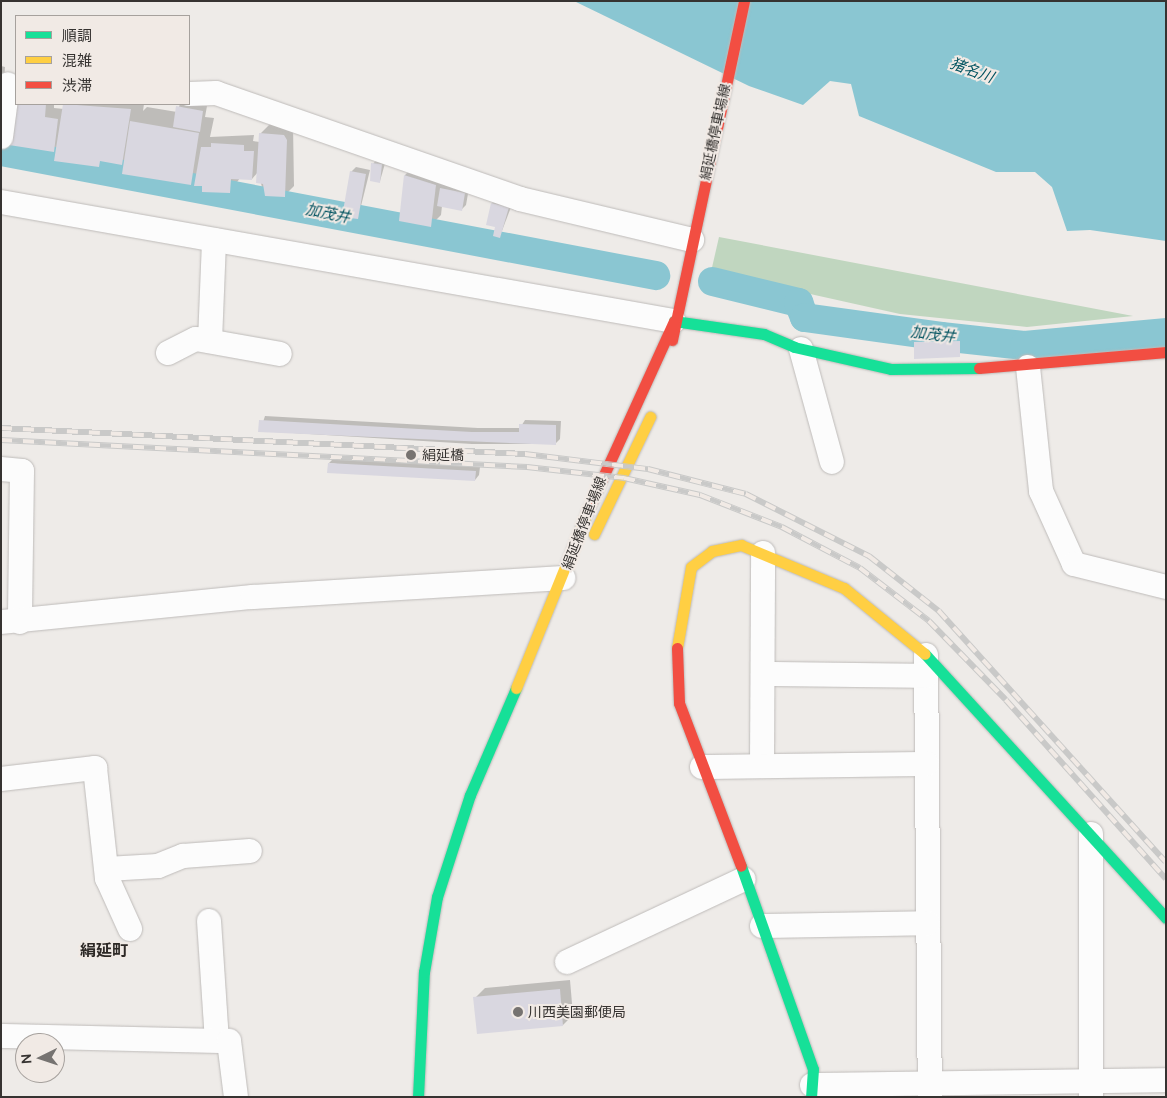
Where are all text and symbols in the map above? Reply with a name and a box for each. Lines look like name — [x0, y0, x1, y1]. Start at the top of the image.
legend — [15, 15, 190, 105]
text: 順調 — [62, 27, 92, 44]
text: 混雑 — [62, 52, 92, 69]
water label: 猪名川 — [948, 54, 996, 86]
text: 渋滞 — [62, 77, 92, 94]
street label: 絹延橋停車場線 — [697, 82, 733, 182]
water label: 加茂井 — [304, 200, 352, 226]
water label: 加茂井 — [910, 322, 956, 346]
place label: 絹延橋 — [422, 447, 464, 463]
marker: 絹延橋 — [404, 448, 418, 462]
street label: 絹延橋停車場線 — [559, 474, 609, 572]
district label: 絹延町 — [80, 940, 128, 960]
place label: 川西美園郵便局 — [528, 1004, 626, 1020]
marker: 川西美園郵便局 — [512, 1006, 524, 1018]
north arrow — [15, 1033, 65, 1083]
text: N — [18, 1053, 34, 1065]

